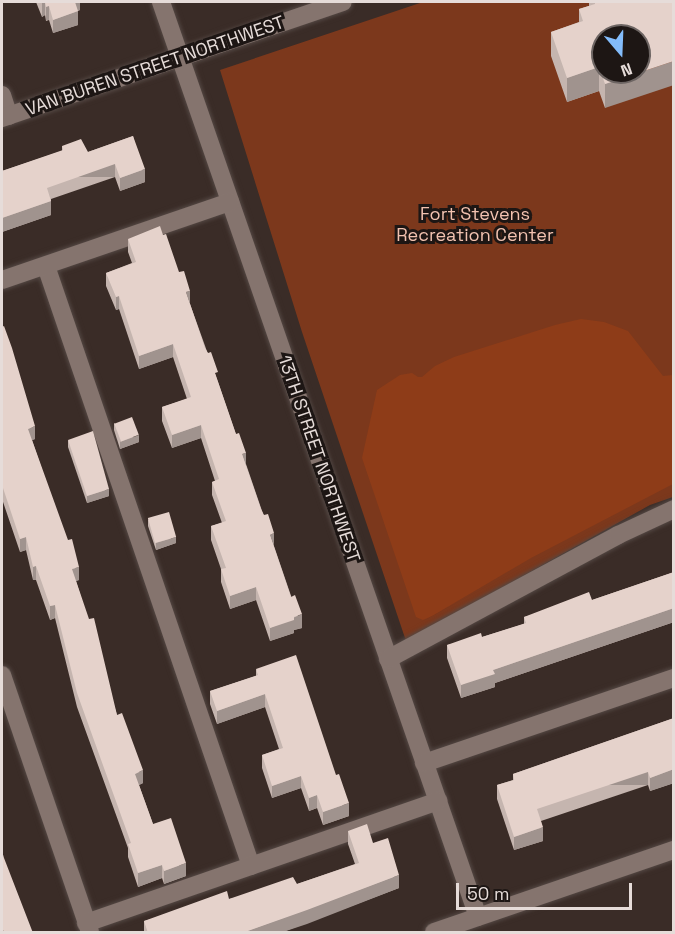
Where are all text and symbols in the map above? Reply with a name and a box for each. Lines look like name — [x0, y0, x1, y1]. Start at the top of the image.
street label: VAN BUREN STREET NORTHWEST — [23, 11, 287, 121]
north arrow — [591, 24, 651, 84]
text: N — [618, 58, 635, 81]
park label: Fort Stevens Recreation Center — [396, 204, 554, 246]
street label: 13TH STREET NORTHWEST — [273, 352, 365, 566]
scale bar — [459, 871, 634, 909]
text: 50 m — [467, 882, 509, 905]

